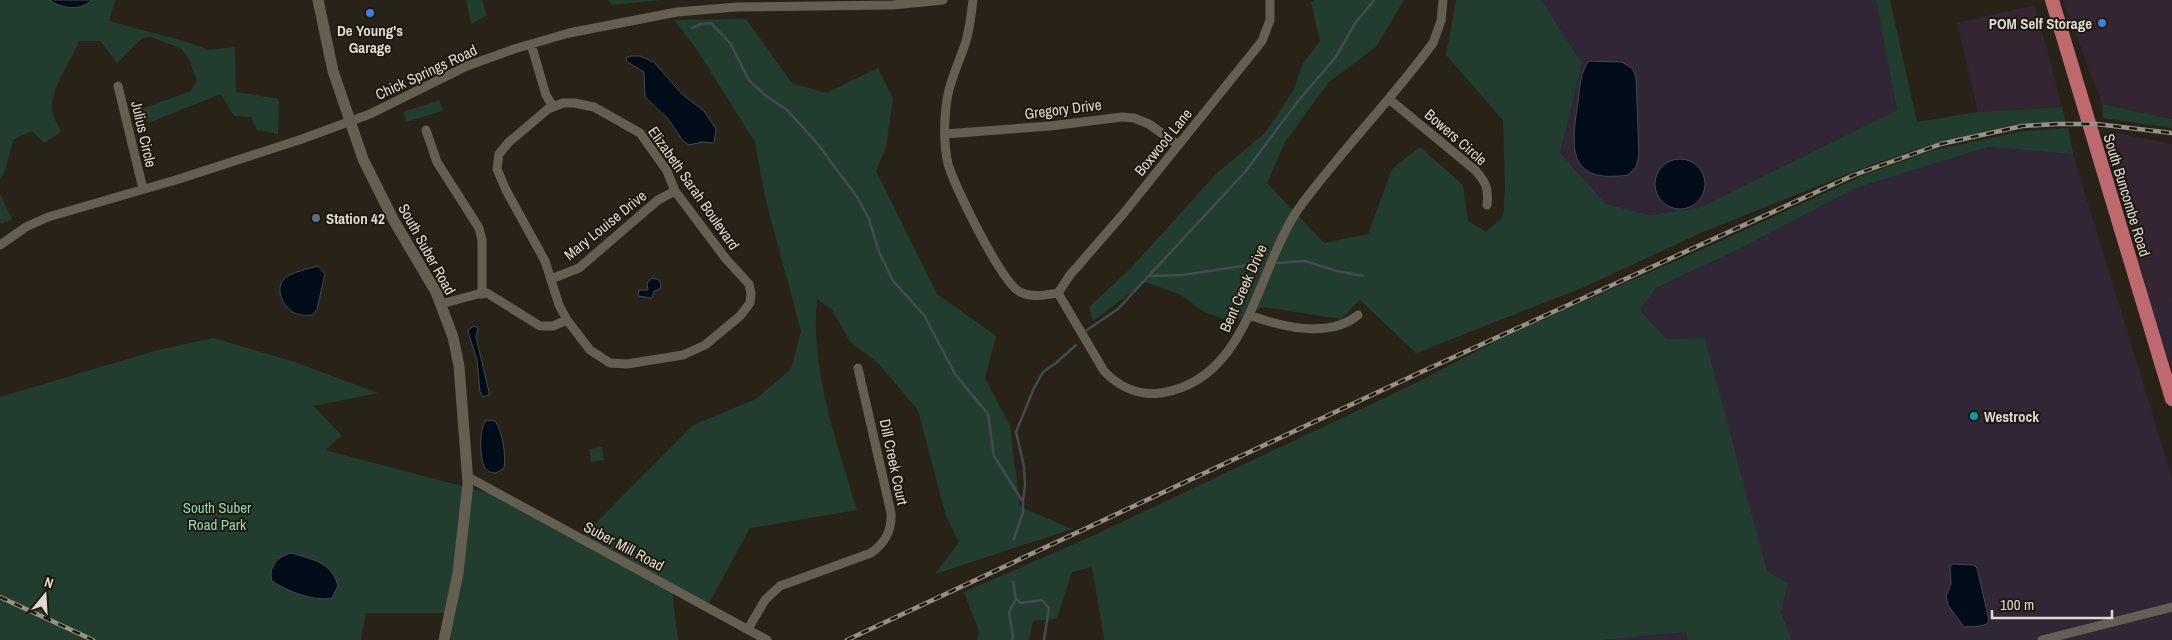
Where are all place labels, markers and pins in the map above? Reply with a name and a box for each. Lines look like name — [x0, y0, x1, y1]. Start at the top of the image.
marker: De Young's Garage — [364, 7, 376, 19]
place label: POM Self Storage — [1989, 13, 2092, 34]
marker: POM Self Storage — [2096, 17, 2108, 29]
place label: De Young's Garage — [337, 20, 403, 58]
place label: Station 42 — [326, 208, 385, 229]
marker: Station 42 — [310, 212, 322, 224]
place label: Westrock — [1984, 406, 2039, 427]
marker: Westrock — [1968, 410, 1980, 422]

